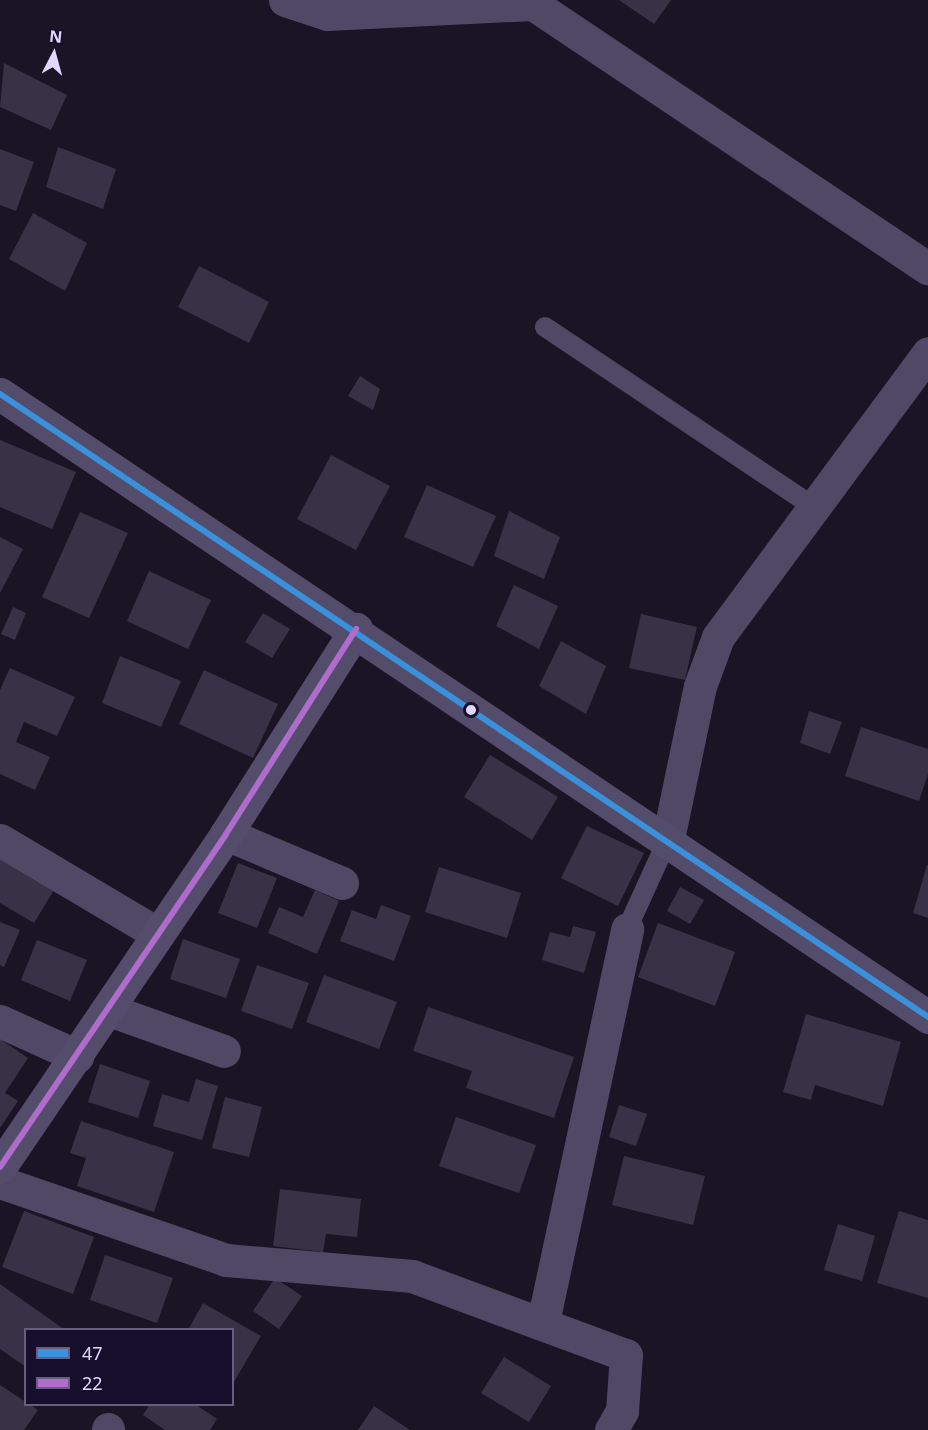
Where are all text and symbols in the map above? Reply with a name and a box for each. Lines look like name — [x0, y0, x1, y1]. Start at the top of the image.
north arrow — [24, 24, 84, 84]
text: N — [48, 24, 63, 48]
unlabelled marker — [465, 704, 477, 716]
legend — [24, 1328, 234, 1406]
text: 47 — [82, 1341, 103, 1365]
text: 22 — [82, 1371, 103, 1395]

